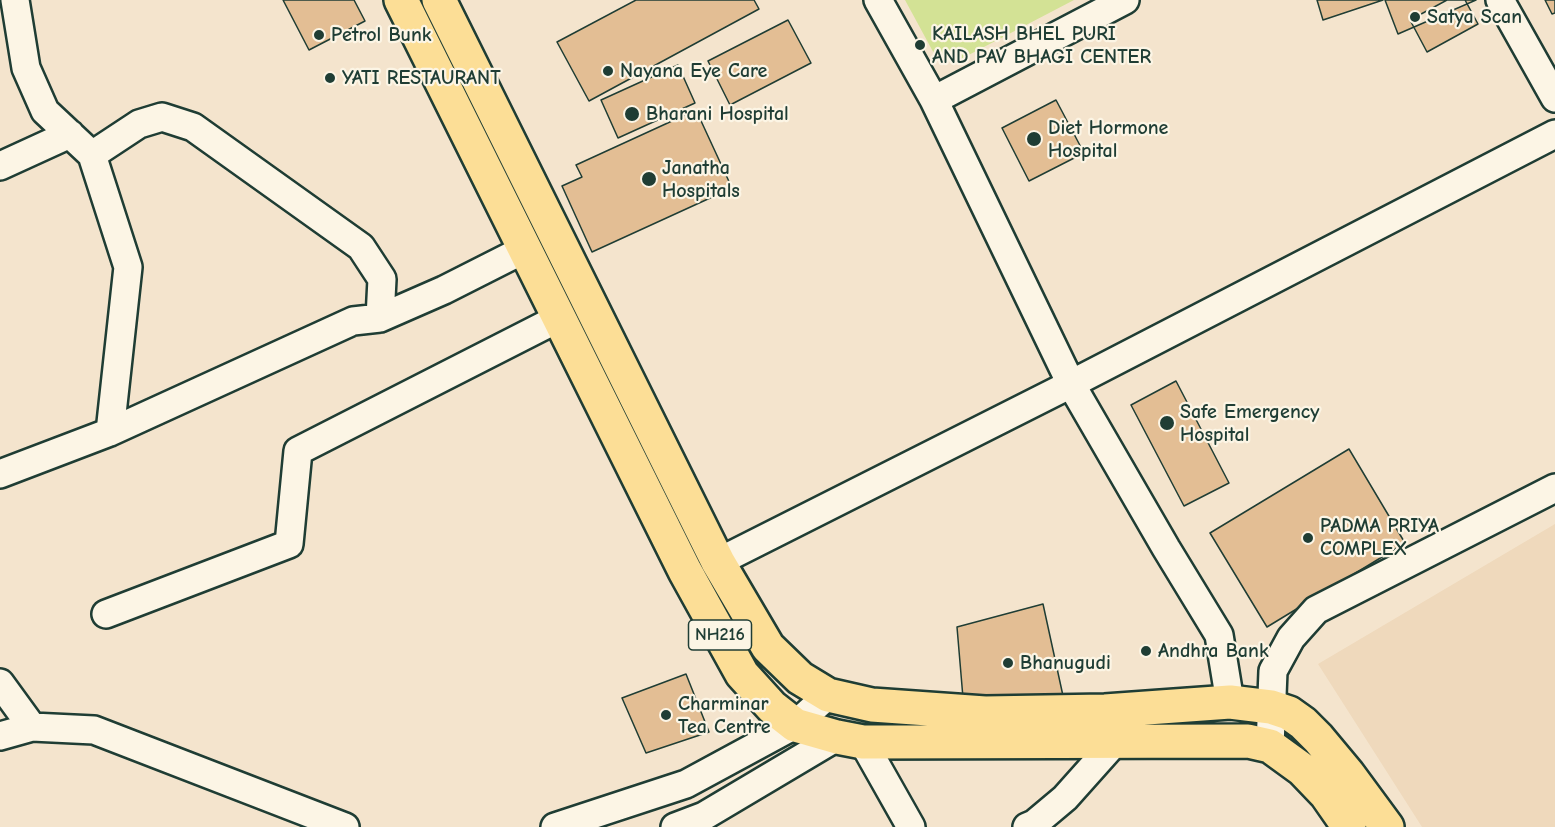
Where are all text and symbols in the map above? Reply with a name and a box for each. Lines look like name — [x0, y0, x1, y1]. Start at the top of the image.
place label: Satya Scan — [1427, 5, 1522, 29]
marker: Satya Scan — [1408, 10, 1422, 24]
place label: KAILASH BHEL PURI AND PAV BHAGI CENTER — [932, 22, 1151, 69]
place label: Petrol Bunk — [331, 23, 432, 47]
marker: Petrol Bunk — [312, 28, 326, 42]
marker: KAILASH BHEL PURI AND PAV BHAGI CENTER — [913, 38, 927, 52]
place label: Nayana Eye Care — [620, 59, 767, 83]
marker: Nayana Eye Care — [601, 64, 615, 78]
place label: YATI RESTAURANT — [342, 66, 501, 90]
marker: YATI RESTAURANT — [323, 71, 337, 85]
place label: Bharani Hospital — [646, 102, 789, 126]
marker: Bharani Hospital — [623, 105, 641, 123]
place label: Diet Hormone Hospital — [1048, 116, 1168, 163]
marker: Diet Hormone Hospital — [1025, 130, 1043, 148]
place label: Janatha Hospitals — [662, 156, 740, 203]
marker: Janatha Hospitals — [640, 170, 658, 188]
place label: Safe Emergency Hospital — [1180, 400, 1319, 447]
marker: Safe Emergency Hospital — [1158, 414, 1176, 432]
place label: PADMA PRIYA COMPLEX — [1320, 514, 1439, 561]
marker: PADMA PRIYA COMPLEX — [1301, 531, 1315, 545]
road number: NH216 — [688, 620, 752, 650]
place label: Andhra Bank — [1158, 639, 1269, 663]
marker: Andhra Bank — [1139, 644, 1153, 658]
place label: Bhanugudi — [1020, 651, 1111, 675]
marker: Bhanugudi — [1001, 656, 1015, 670]
place label: Charminar Tea Centre — [678, 692, 771, 739]
marker: Charminar Tea Centre — [659, 708, 673, 722]

